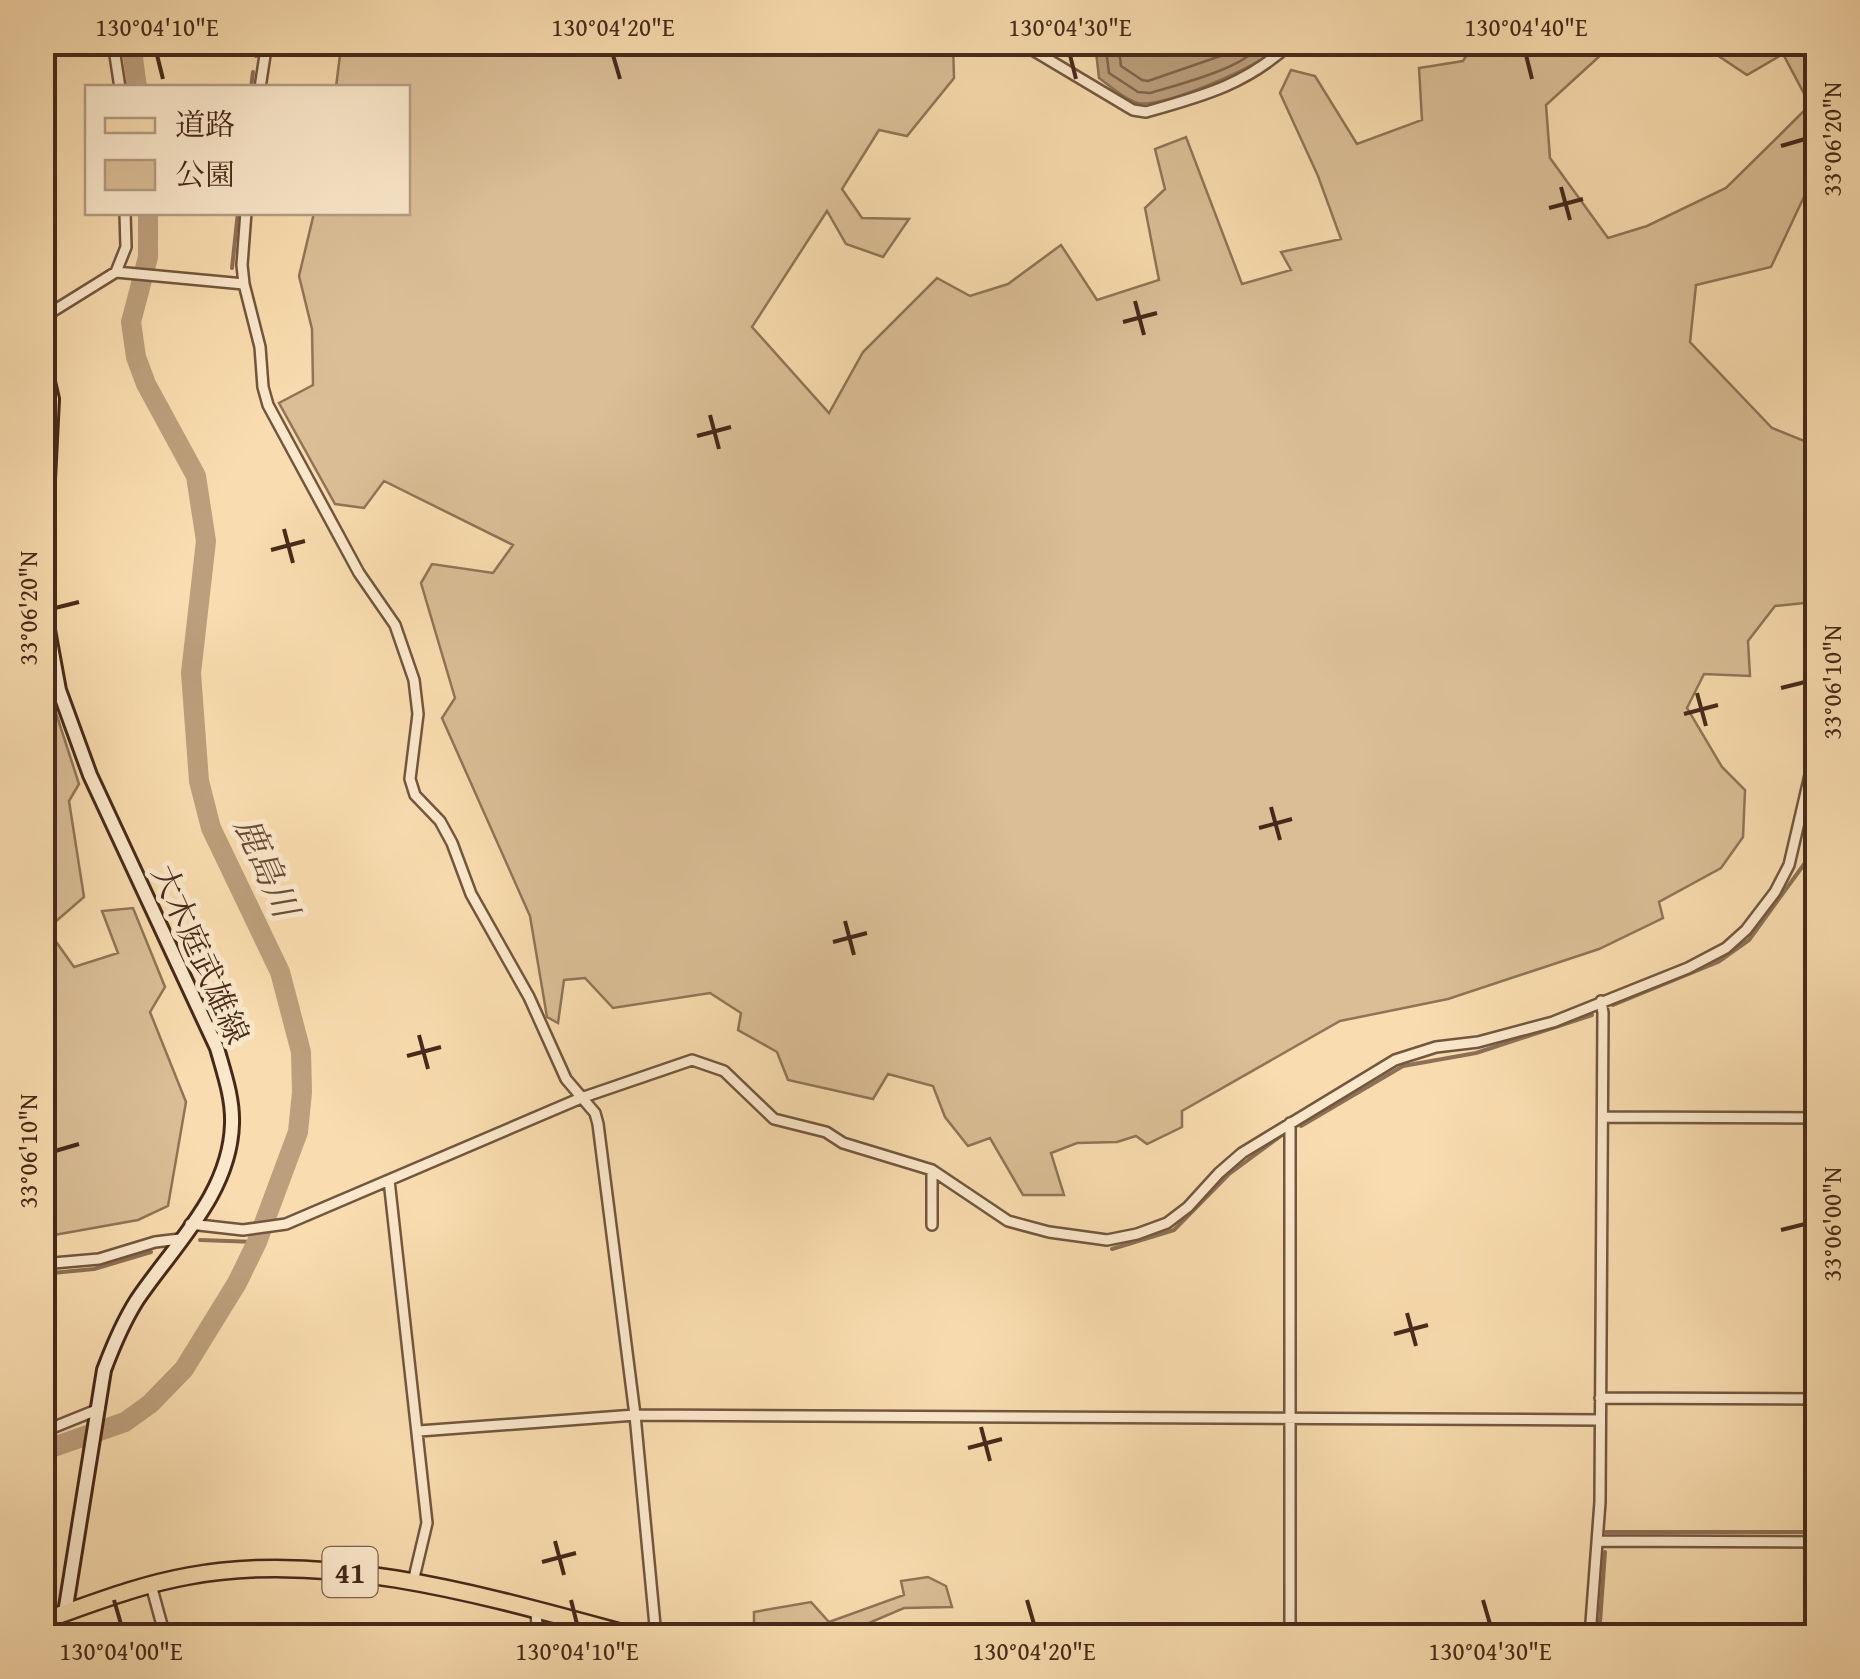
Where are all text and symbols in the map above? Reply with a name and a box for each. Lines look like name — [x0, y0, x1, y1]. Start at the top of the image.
text: 130°04'10"E — [95, 9, 219, 45]
text: 130°04'20"E — [551, 9, 675, 45]
text: 130°04'30"E — [1008, 9, 1132, 45]
text: 130°04'40"E — [1464, 9, 1588, 45]
text: 33°06'20"N — [1814, 82, 1850, 196]
legend — [85, 85, 410, 215]
text: 道路 — [175, 102, 235, 146]
text: 公園 — [175, 152, 235, 196]
text: 33°06'20"N — [10, 551, 46, 665]
text: 33°06'10"N — [1814, 625, 1850, 739]
water label: 鹿島川 — [222, 809, 313, 929]
street label: 大木庭武雄線 — [140, 857, 262, 1051]
text: 33°06'10"N — [10, 1094, 46, 1208]
text: 33°06'00"N — [1814, 1167, 1850, 1281]
road number: 41 — [322, 1547, 378, 1597]
text: 130°04'00"E — [59, 1633, 183, 1669]
text: 130°04'10"E — [515, 1633, 639, 1669]
text: 130°04'20"E — [972, 1633, 1096, 1669]
text: 130°04'30"E — [1428, 1633, 1552, 1669]

